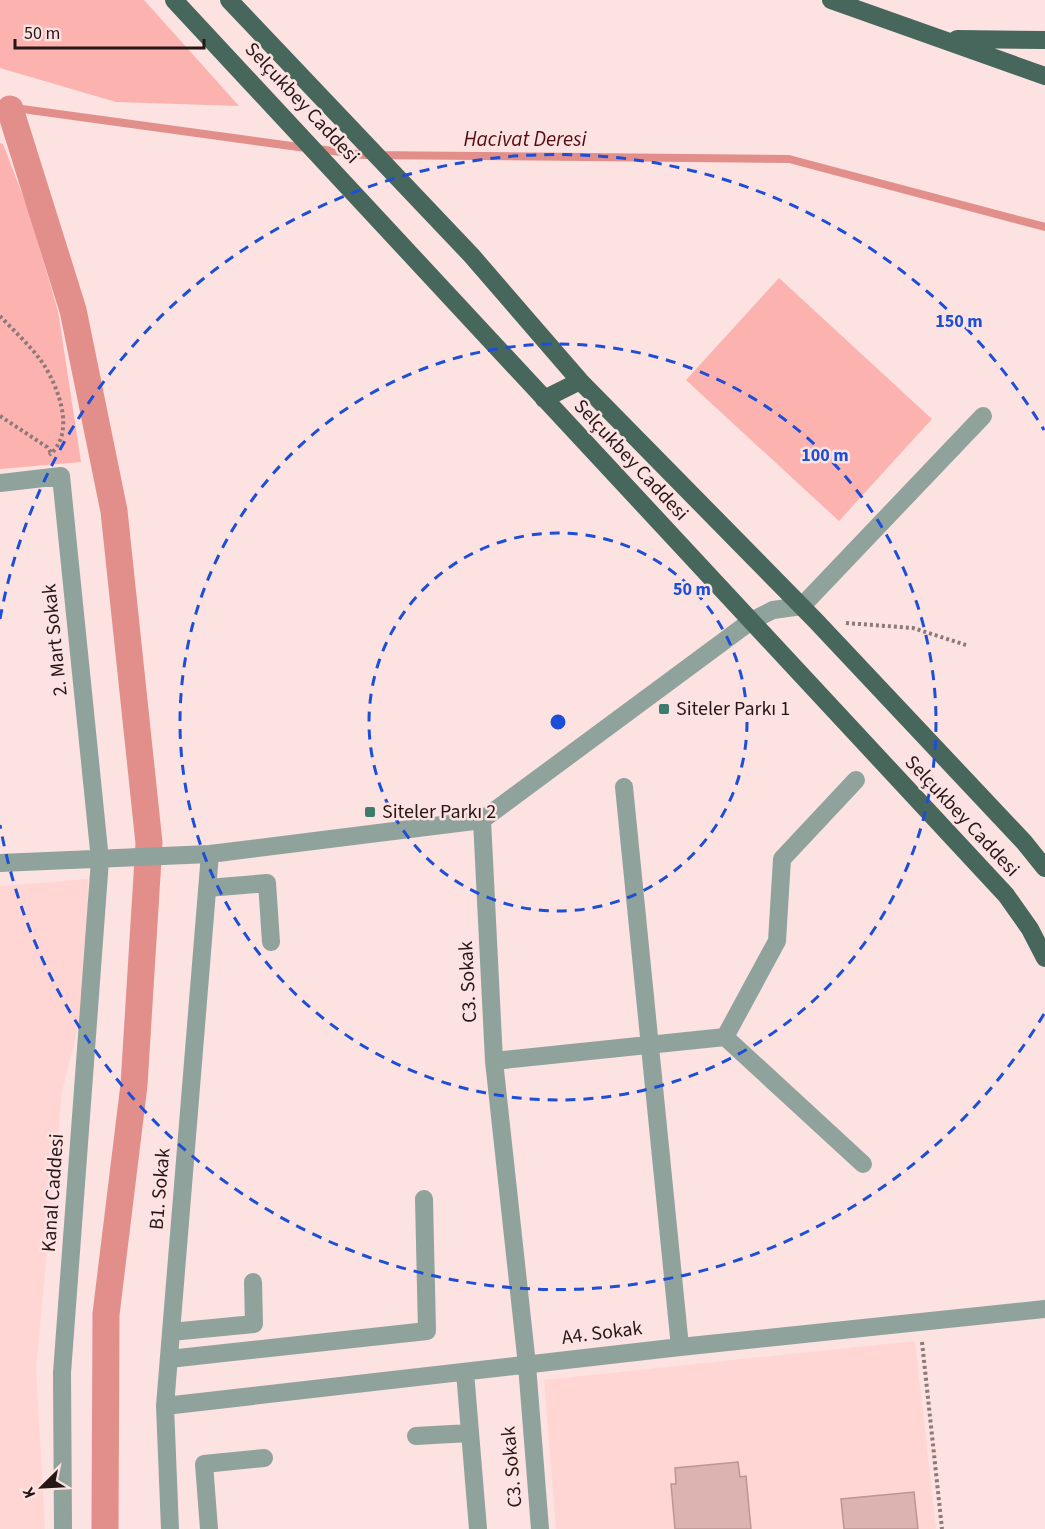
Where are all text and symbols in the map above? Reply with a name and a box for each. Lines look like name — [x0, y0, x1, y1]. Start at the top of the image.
scale bar — [15, 12, 204, 50]
text: 50 m — [24, 21, 60, 46]
street label: Selçukbey Caddesi — [238, 36, 366, 170]
water label: Hacivat Deresi — [463, 124, 588, 154]
text: 150 m — [935, 309, 983, 334]
street label: Selçukbey Caddesi — [567, 393, 695, 527]
text: 100 m — [801, 443, 849, 468]
text: 50 m — [673, 577, 711, 602]
street label: 2. Mart Sokak — [35, 583, 75, 697]
place label: Siteler Parkı 1 — [676, 695, 790, 723]
marker: Siteler Parkı 1 — [657, 702, 671, 716]
centre of rings — [548, 712, 568, 732]
street label: Selçukbey Caddesi — [898, 749, 1026, 883]
place label: Siteler Parkı 2 — [382, 798, 496, 826]
marker: Siteler Parkı 2 — [363, 805, 377, 819]
street label: C3. Sokak — [452, 940, 484, 1023]
street label: Kanal Caddesi — [35, 1133, 71, 1253]
street label: B1. Sokak — [142, 1147, 178, 1231]
street label: A4. Sokak — [560, 1314, 644, 1352]
street label: C3. Sokak — [494, 1425, 530, 1509]
north arrow — [12, 1457, 72, 1517]
text: K — [17, 1484, 41, 1502]

